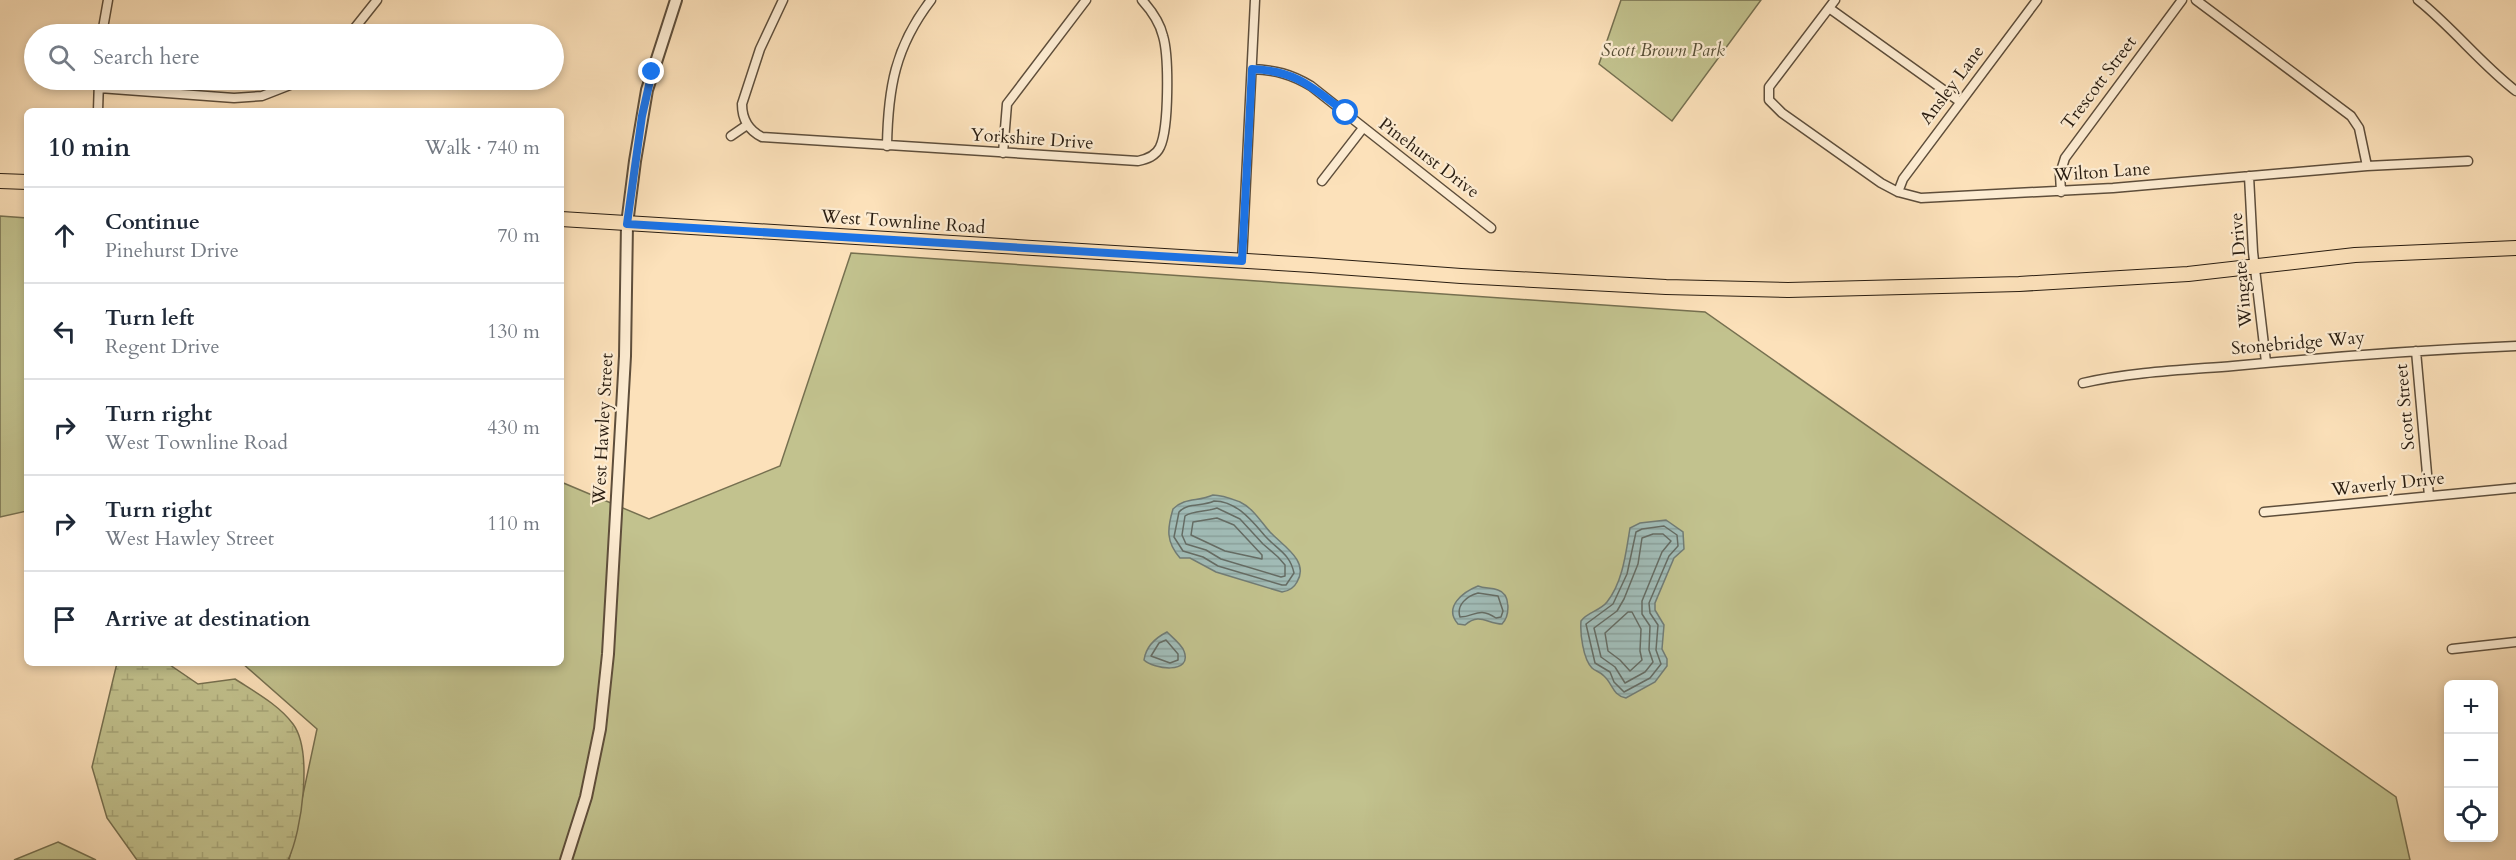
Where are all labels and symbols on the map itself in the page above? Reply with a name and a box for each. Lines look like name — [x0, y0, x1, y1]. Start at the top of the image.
street label: Trescott Street — [2055, 31, 2143, 135]
park label: Scott Brown Park — [1601, 38, 1725, 63]
street label: Ansley Lane — [1914, 40, 1990, 130]
route end — [638, 58, 664, 84]
route start — [1332, 99, 1358, 125]
street label: Pinehurst Drive — [1373, 112, 1485, 204]
street label: Yorkshire Drive — [970, 122, 1094, 156]
street label: Wilton Lane — [2052, 156, 2151, 188]
street label: West Townline Road — [819, 204, 986, 240]
street label: Wingate Drive — [2224, 211, 2259, 330]
street label: Stonebridge Way — [2230, 325, 2366, 361]
street label: West Hawley Street — [586, 352, 619, 507]
street label: Scott Street — [2389, 363, 2421, 451]
street label: Waverly Drive — [2329, 466, 2446, 502]

